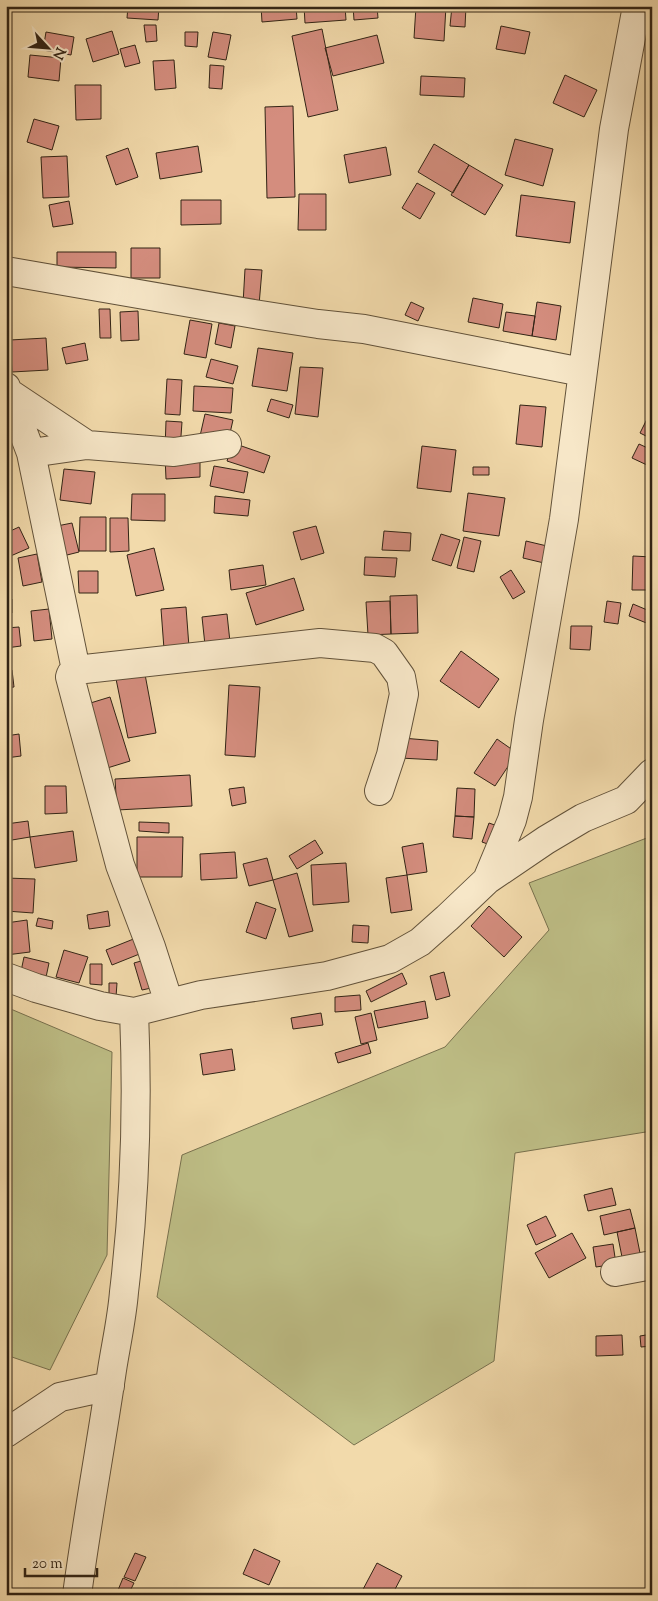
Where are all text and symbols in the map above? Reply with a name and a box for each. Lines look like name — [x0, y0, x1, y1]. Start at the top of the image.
north arrow — [22, 22, 72, 72]
text: N — [46, 43, 69, 62]
scale bar — [25, 1546, 98, 1578]
text: 20 m — [32, 1554, 63, 1575]

